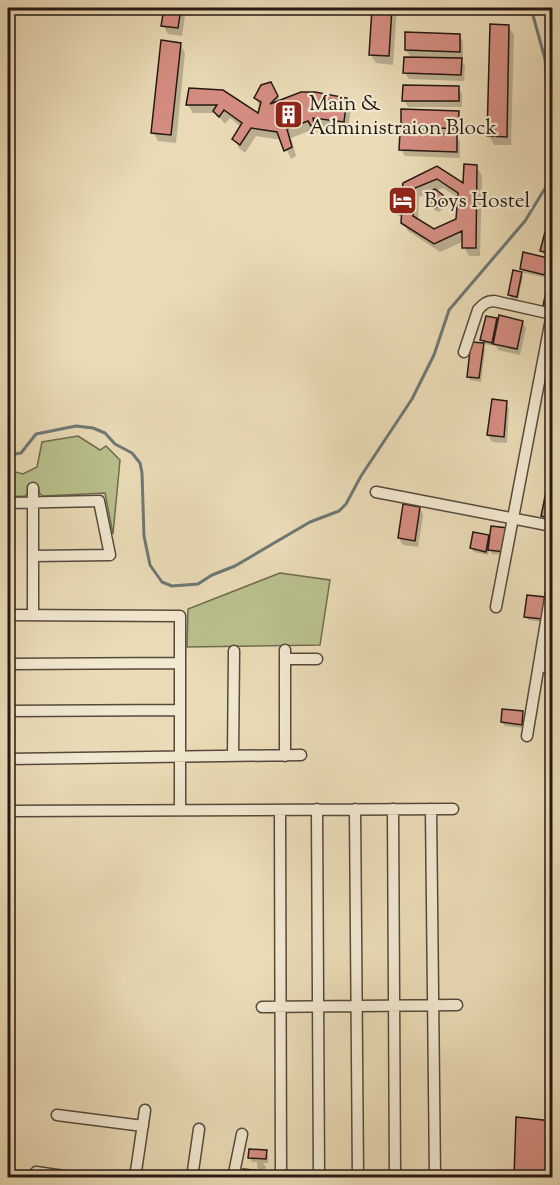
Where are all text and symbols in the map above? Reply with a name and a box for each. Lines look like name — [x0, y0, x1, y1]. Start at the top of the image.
place label: Main & Administraion Block — [309, 90, 497, 144]
building icon: Main & Administraion Block — [272, 99, 304, 131]
hotel icon: Boys Hostel — [387, 184, 419, 216]
place label: Boys Hostel — [424, 187, 531, 217]

